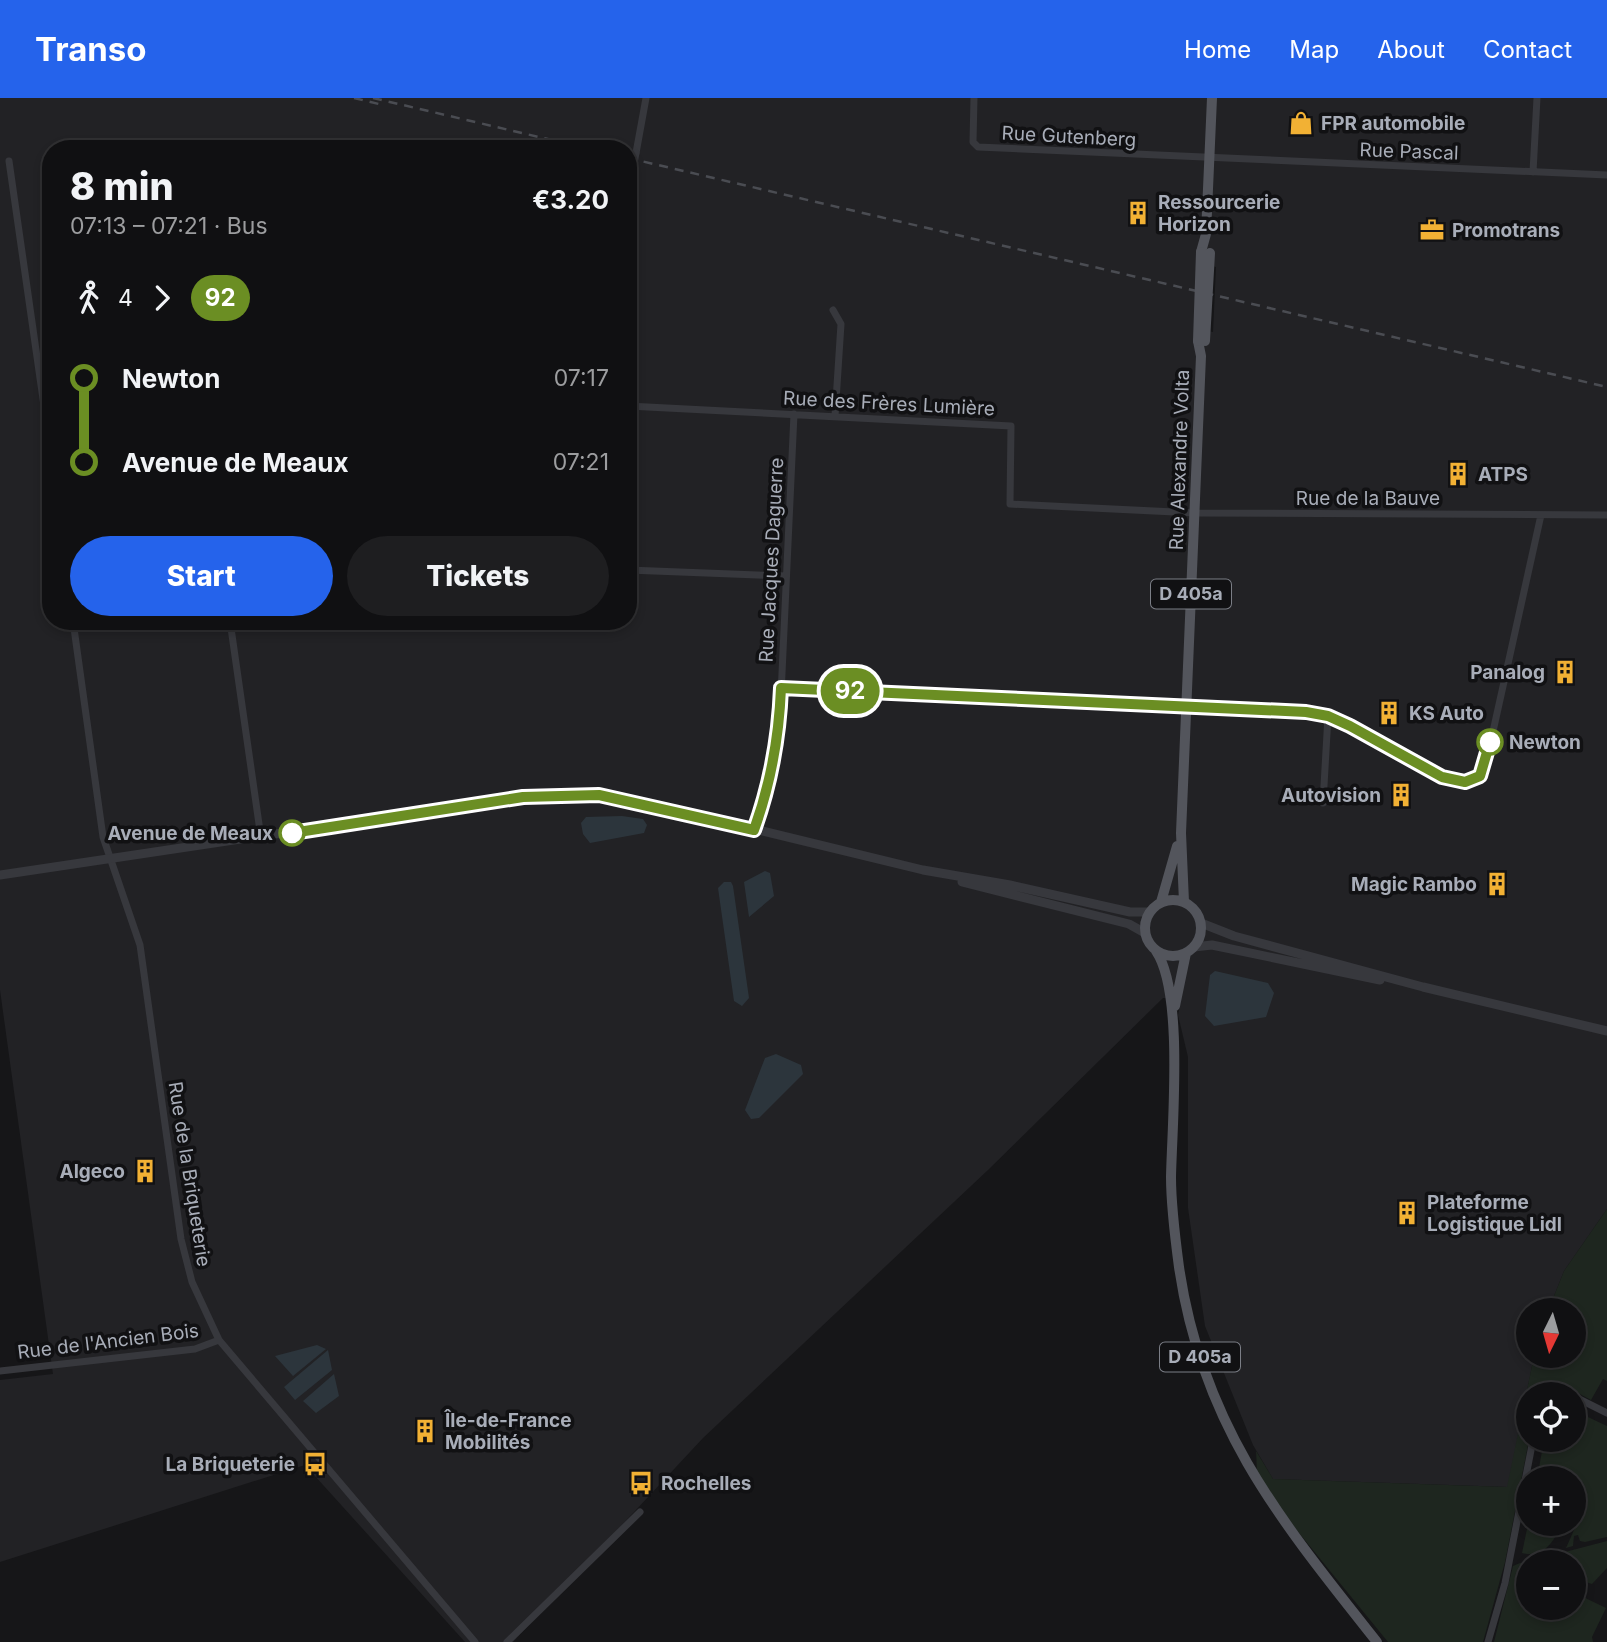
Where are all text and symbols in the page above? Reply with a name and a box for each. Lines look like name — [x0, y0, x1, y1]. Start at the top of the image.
text: Transo — [35, 29, 147, 69]
text: Home — [1184, 35, 1251, 64]
text: Map — [1289, 35, 1339, 64]
text: About — [1377, 35, 1445, 64]
text: Contact — [1483, 35, 1572, 64]
shop icon: FPR automobile — [1287, 109, 1315, 137]
place label: FPR automobile — [1321, 112, 1465, 135]
street label: Rue Gutenberg — [1001, 121, 1137, 152]
street label: Rue Pascal — [1359, 138, 1459, 165]
text: 8 min — [70, 163, 174, 209]
text: €3.20 — [532, 184, 609, 215]
place label: Ressourcerie Horizon — [1158, 191, 1280, 236]
building icon: Ressourcerie Horizon — [1124, 199, 1152, 227]
text: 07:13 – 07:21 · Bus — [70, 212, 268, 240]
office icon: Promotrans — [1418, 216, 1446, 244]
place label: Promotrans — [1452, 219, 1560, 242]
icon: walk — [70, 279, 108, 317]
icon: forward — [143, 279, 181, 317]
text: 92 — [205, 283, 236, 312]
text: 4 — [118, 284, 133, 312]
text: Newton — [122, 363, 220, 394]
text: 07:17 — [554, 364, 609, 392]
street label: Rue Alexandre Volta — [1165, 369, 1194, 551]
street label: Rue des Frères Lumière — [782, 386, 995, 421]
text: Avenue de Meaux — [122, 447, 349, 478]
text: 07:21 — [553, 448, 609, 476]
street label: Rue Jacques Daguerre — [755, 457, 788, 663]
building icon: ATPS — [1444, 460, 1472, 488]
place label: ATPS — [1478, 463, 1528, 486]
street label: Rue de la Bauve — [1296, 487, 1440, 510]
button: Start — [70, 536, 333, 616]
button: Tickets — [347, 536, 609, 616]
road number: D 405a — [1151, 580, 1231, 608]
building icon: Panalog — [1551, 658, 1579, 686]
place label: Panalog — [1470, 661, 1545, 684]
line badge: 92 — [818, 668, 882, 714]
text: 92 — [835, 676, 865, 705]
building icon: KS Auto — [1375, 699, 1403, 727]
place label: KS Auto — [1409, 702, 1484, 725]
marker: Newton — [1477, 729, 1503, 755]
place label: Newton — [1509, 731, 1581, 754]
building icon: Autovision — [1387, 781, 1415, 809]
place label: Autovision — [1281, 784, 1381, 807]
marker: Avenue de Meaux — [279, 820, 305, 846]
place label: Avenue de Meaux — [107, 822, 273, 845]
building icon: Magic Rambo — [1483, 870, 1511, 898]
place label: Magic Rambo — [1351, 873, 1477, 896]
street label: Rue de la Briqueterie — [164, 1080, 216, 1268]
building icon: Algeco — [131, 1157, 159, 1185]
place label: Algeco — [60, 1160, 125, 1183]
place label: Plateforme Logistique Lidl — [1427, 1191, 1562, 1236]
building icon: Plateforme Logistique Lidl — [1393, 1199, 1421, 1227]
north arrow — [1516, 1298, 1586, 1368]
map controls — [1516, 1298, 1586, 1620]
street label: Rue de l'Ancien Bois — [16, 1319, 200, 1364]
road number: D 405a — [1160, 1342, 1240, 1372]
button: locate — [1516, 1382, 1586, 1452]
place label: Île-de-France Mobilités — [443, 1409, 572, 1454]
building icon: Île-de-France Mobilités — [411, 1417, 439, 1445]
bus stop icon: La Briqueterie — [301, 1450, 329, 1478]
place label: La Briqueterie — [166, 1453, 295, 1476]
button: + — [1516, 1466, 1586, 1536]
bus stop icon: Rochelles — [627, 1469, 655, 1497]
place label: Rochelles — [661, 1472, 751, 1495]
button: − — [1516, 1550, 1586, 1620]

